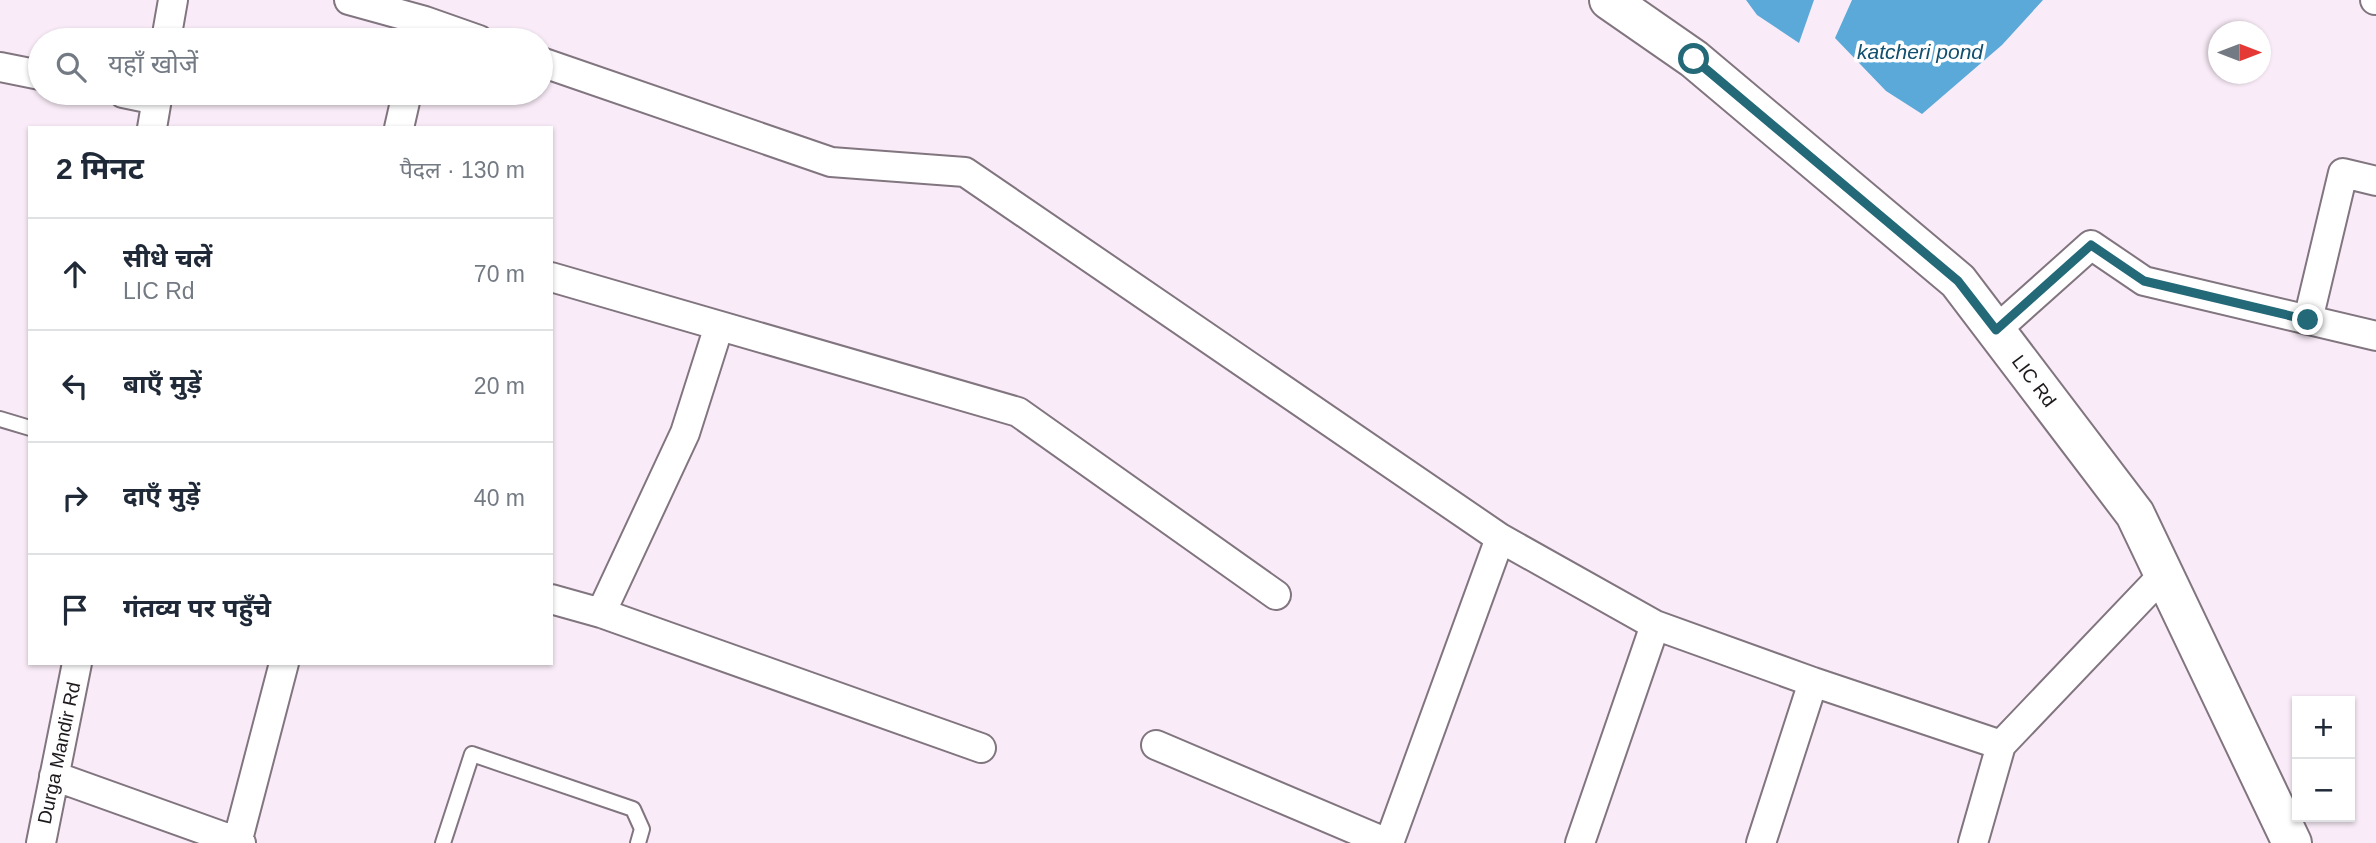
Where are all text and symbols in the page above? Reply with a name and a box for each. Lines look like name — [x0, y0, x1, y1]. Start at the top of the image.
north arrow — [2208, 21, 2271, 84]
search box — [28, 28, 553, 105]
water label: katcheri pond — [1857, 40, 1984, 63]
route start — [1678, 43, 1709, 74]
icon: search — [52, 48, 90, 86]
text: यहाँ खोजें — [108, 49, 198, 79]
text: 2 मिनट — [56, 152, 144, 185]
text: पैदल · 130 m — [400, 157, 525, 183]
text: सीधे चलें — [123, 243, 212, 273]
icon: ahead — [56, 255, 94, 293]
text: 70 m — [474, 261, 525, 287]
text: LIC Rd — [123, 278, 195, 304]
route end — [2292, 304, 2323, 335]
street label: LIC Rd — [2008, 351, 2060, 411]
icon: left — [56, 367, 94, 405]
text: बाएँ मुड़ें — [123, 369, 202, 399]
text: 20 m — [474, 373, 525, 399]
icon: right — [56, 479, 94, 517]
text: दाएँ मुड़ें — [123, 481, 200, 511]
text: 40 m — [474, 485, 525, 511]
icon: arrive — [56, 591, 94, 629]
text: गंतव्य पर पहुँचे — [123, 593, 271, 623]
street label: Durga Mandir Rd — [34, 680, 84, 826]
map controls — [2292, 696, 2355, 822]
button: + — [2292, 696, 2355, 759]
button: − — [2292, 759, 2355, 822]

